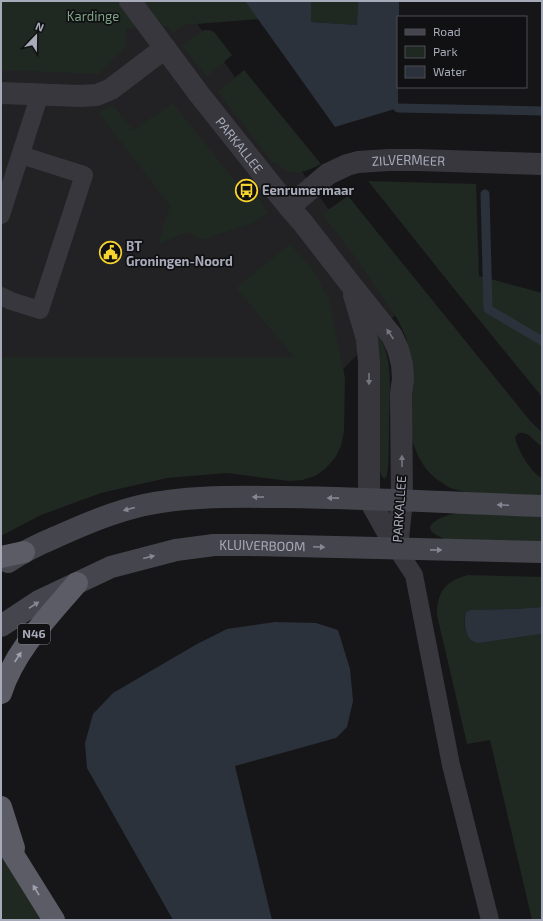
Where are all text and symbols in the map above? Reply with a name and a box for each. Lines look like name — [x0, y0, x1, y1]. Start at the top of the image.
park label: Kardinge — [67, 8, 119, 24]
north arrow — [16, 16, 56, 56]
legend — [397, 16, 527, 88]
text: N — [34, 19, 46, 34]
text: Road — [433, 24, 461, 38]
text: Park — [433, 44, 458, 58]
text: Water — [433, 64, 467, 78]
street label: PARKALLEE — [212, 114, 267, 176]
street label: ZILVERMEER — [371, 152, 446, 169]
bus stop icon: Eenrumermaar — [233, 177, 259, 203]
place label: Eenrumermaar — [262, 182, 354, 198]
place label: BT Groningen-Noord — [126, 238, 233, 269]
public building icon: BT Groningen-Noord — [98, 240, 124, 266]
one-way arrow — [386, 328, 393, 340]
one-way arrow — [366, 373, 372, 386]
one-way arrow — [399, 454, 405, 467]
street label: PARKALLEE — [389, 475, 409, 543]
one-way arrow — [251, 494, 264, 500]
one-way arrow — [326, 495, 339, 501]
one-way arrow — [497, 501, 509, 508]
one-way arrow — [123, 506, 135, 512]
street label: KLUIVERBOOM — [219, 537, 306, 554]
one-way arrow — [313, 544, 326, 550]
one-way arrow — [430, 547, 443, 553]
one-way arrow — [142, 553, 155, 559]
one-way arrow — [28, 601, 39, 609]
road number: N46 — [18, 624, 50, 644]
one-way arrow — [14, 652, 21, 663]
one-way arrow — [32, 885, 39, 896]

